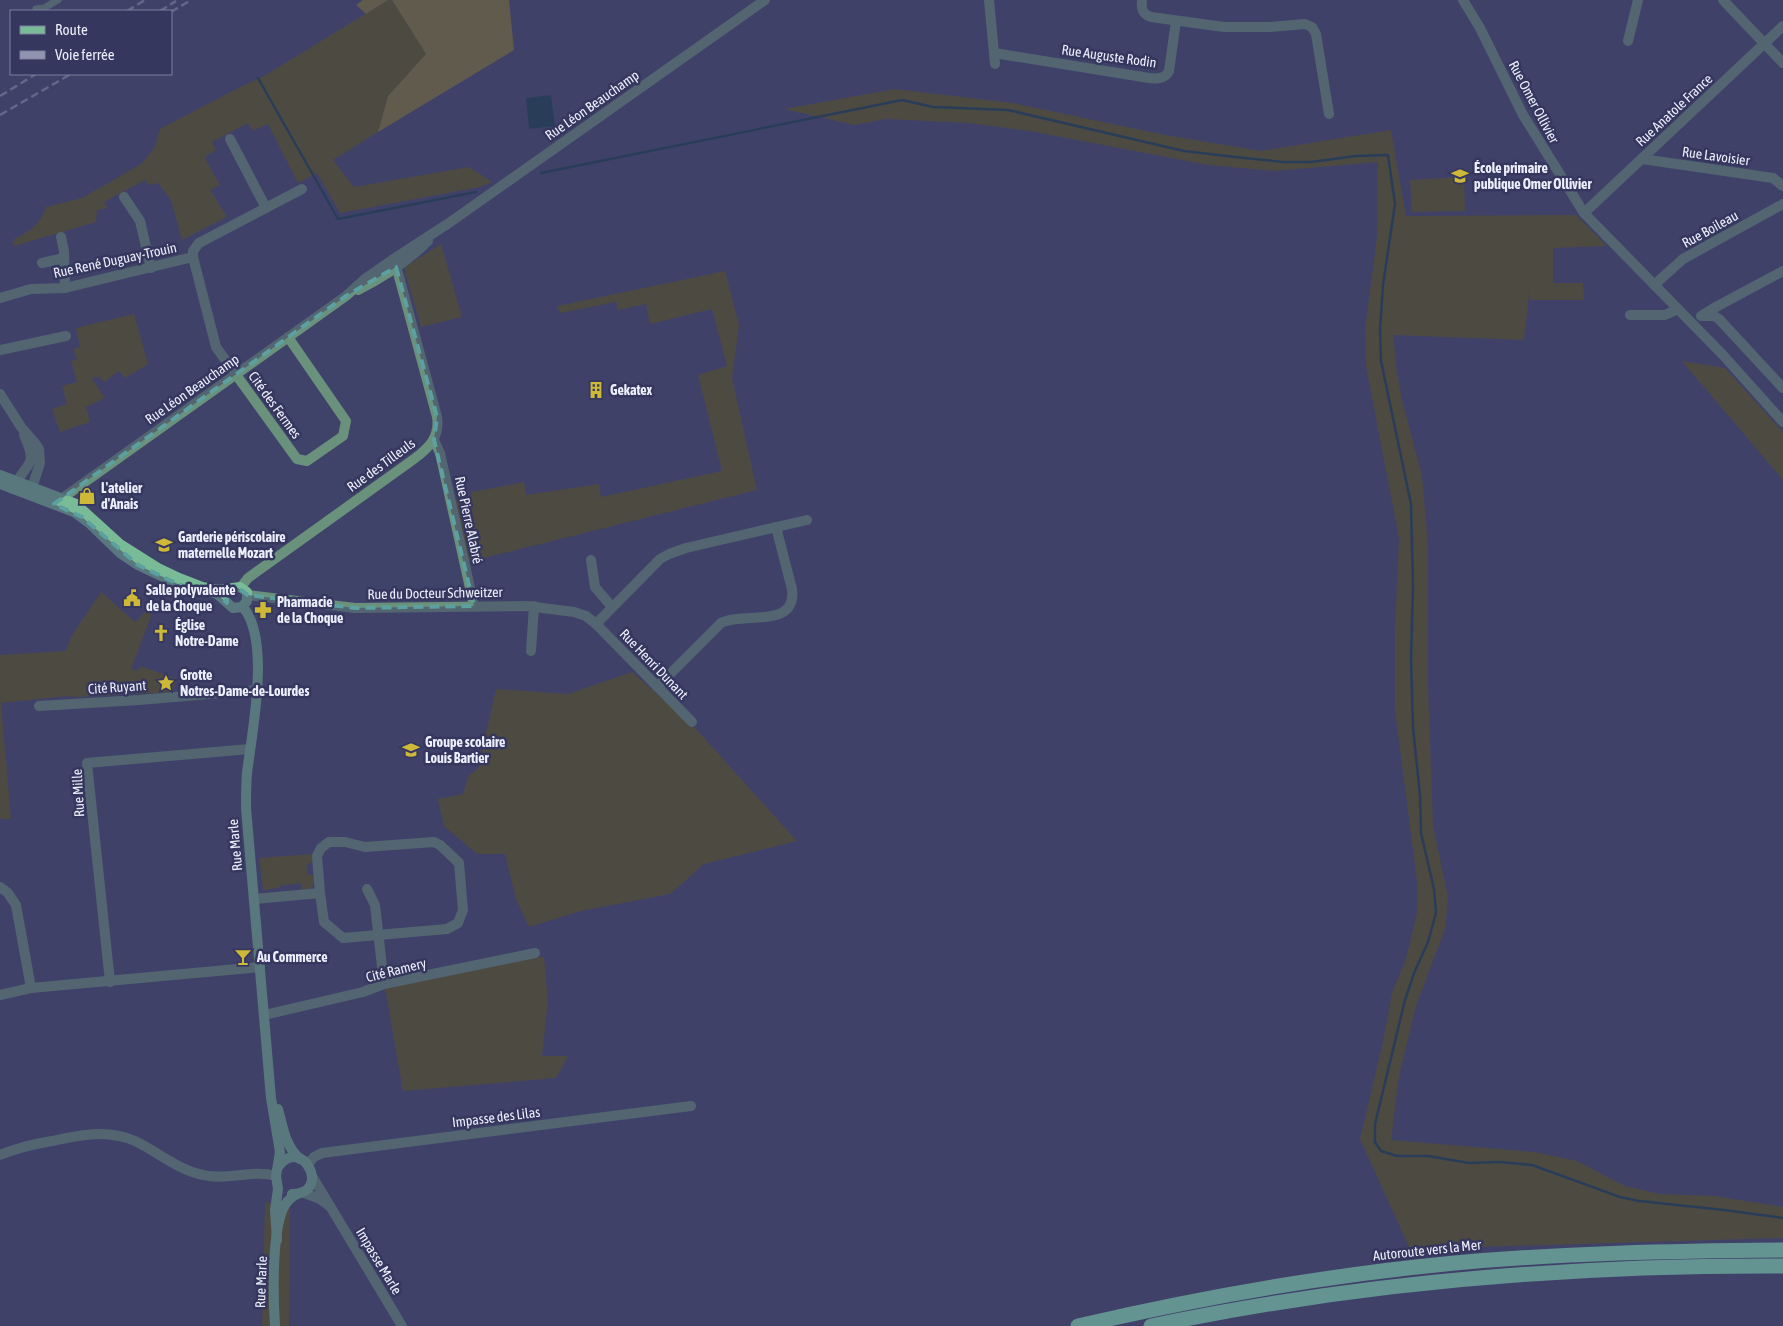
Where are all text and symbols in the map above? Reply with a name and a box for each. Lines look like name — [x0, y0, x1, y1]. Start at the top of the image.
legend — [10, 10, 172, 75]
text: Route — [55, 21, 88, 38]
street label: Rue Auguste Rodin — [1060, 41, 1158, 71]
text: Voie ferrée — [55, 46, 115, 63]
street label: Rue Omer Ollivier — [1506, 58, 1563, 147]
street label: Rue Léon Beauchamp — [542, 67, 642, 143]
street label: Rue Anatole France — [1633, 71, 1715, 149]
street label: Rue Lavoisier — [1681, 143, 1752, 169]
place label: École primaire publique Omer Ollivier — [1474, 160, 1592, 192]
school or university icon: École primaire publique Omer Ollivier — [1450, 166, 1470, 186]
street label: Rue Boileau — [1679, 207, 1741, 251]
street label: Rue René Duguay-Trouin — [52, 239, 178, 281]
street label: Rue Léon Beauchamp — [142, 351, 242, 427]
street label: Cité des Fermes — [245, 368, 305, 442]
building icon: Gekatex — [586, 380, 606, 400]
place label: Gekatex — [610, 382, 653, 398]
street label: Rue des Tilleuls — [344, 435, 418, 495]
street label: Rue Pierre Alabré — [452, 475, 486, 565]
place label: L'atelier d'Anais — [101, 480, 143, 512]
shop icon: L'atelier d'Anais — [77, 486, 97, 506]
place label: Garderie périscolaire maternelle Mozart — [178, 529, 286, 561]
school or university icon: Garderie périscolaire maternelle Mozart — [154, 535, 174, 555]
place label: Salle polyvalente de la Choque — [146, 582, 236, 614]
street label: Rue du Docteur Schweitzer — [367, 584, 504, 602]
public building icon: Salle polyvalente de la Choque — [122, 588, 142, 608]
place label: Pharmacie de la Choque — [277, 594, 343, 626]
pharmacy icon: Pharmacie de la Choque — [253, 600, 273, 620]
place label: Église Notre-Dame — [175, 617, 239, 649]
church icon: Église Notre-Dame — [151, 623, 171, 643]
street label: Rue Henri Dunant — [617, 626, 691, 702]
place label: Grotte Notres-Dame-de-Lourdes — [180, 667, 309, 699]
place icon: Grotte Notres-Dame-de-Lourdes — [156, 673, 176, 693]
street label: Cité Ruyant — [87, 677, 147, 697]
place label: Groupe scolaire Louis Bartier — [425, 734, 505, 766]
school or university icon: Groupe scolaire Louis Bartier — [401, 740, 421, 760]
street label: Rue Mille — [69, 768, 87, 818]
street label: Rue Marle — [225, 818, 245, 872]
bar icon: Au Commerce — [233, 947, 253, 967]
place label: Au Commerce — [256, 949, 328, 965]
street label: Cité Ramery — [364, 955, 428, 985]
street label: Impasse des Lilas — [451, 1104, 541, 1130]
street label: Impasse Marle — [353, 1225, 405, 1297]
street label: Autoroute vers la Mer — [1372, 1236, 1483, 1264]
street label: Rue Marle — [252, 1256, 270, 1308]

